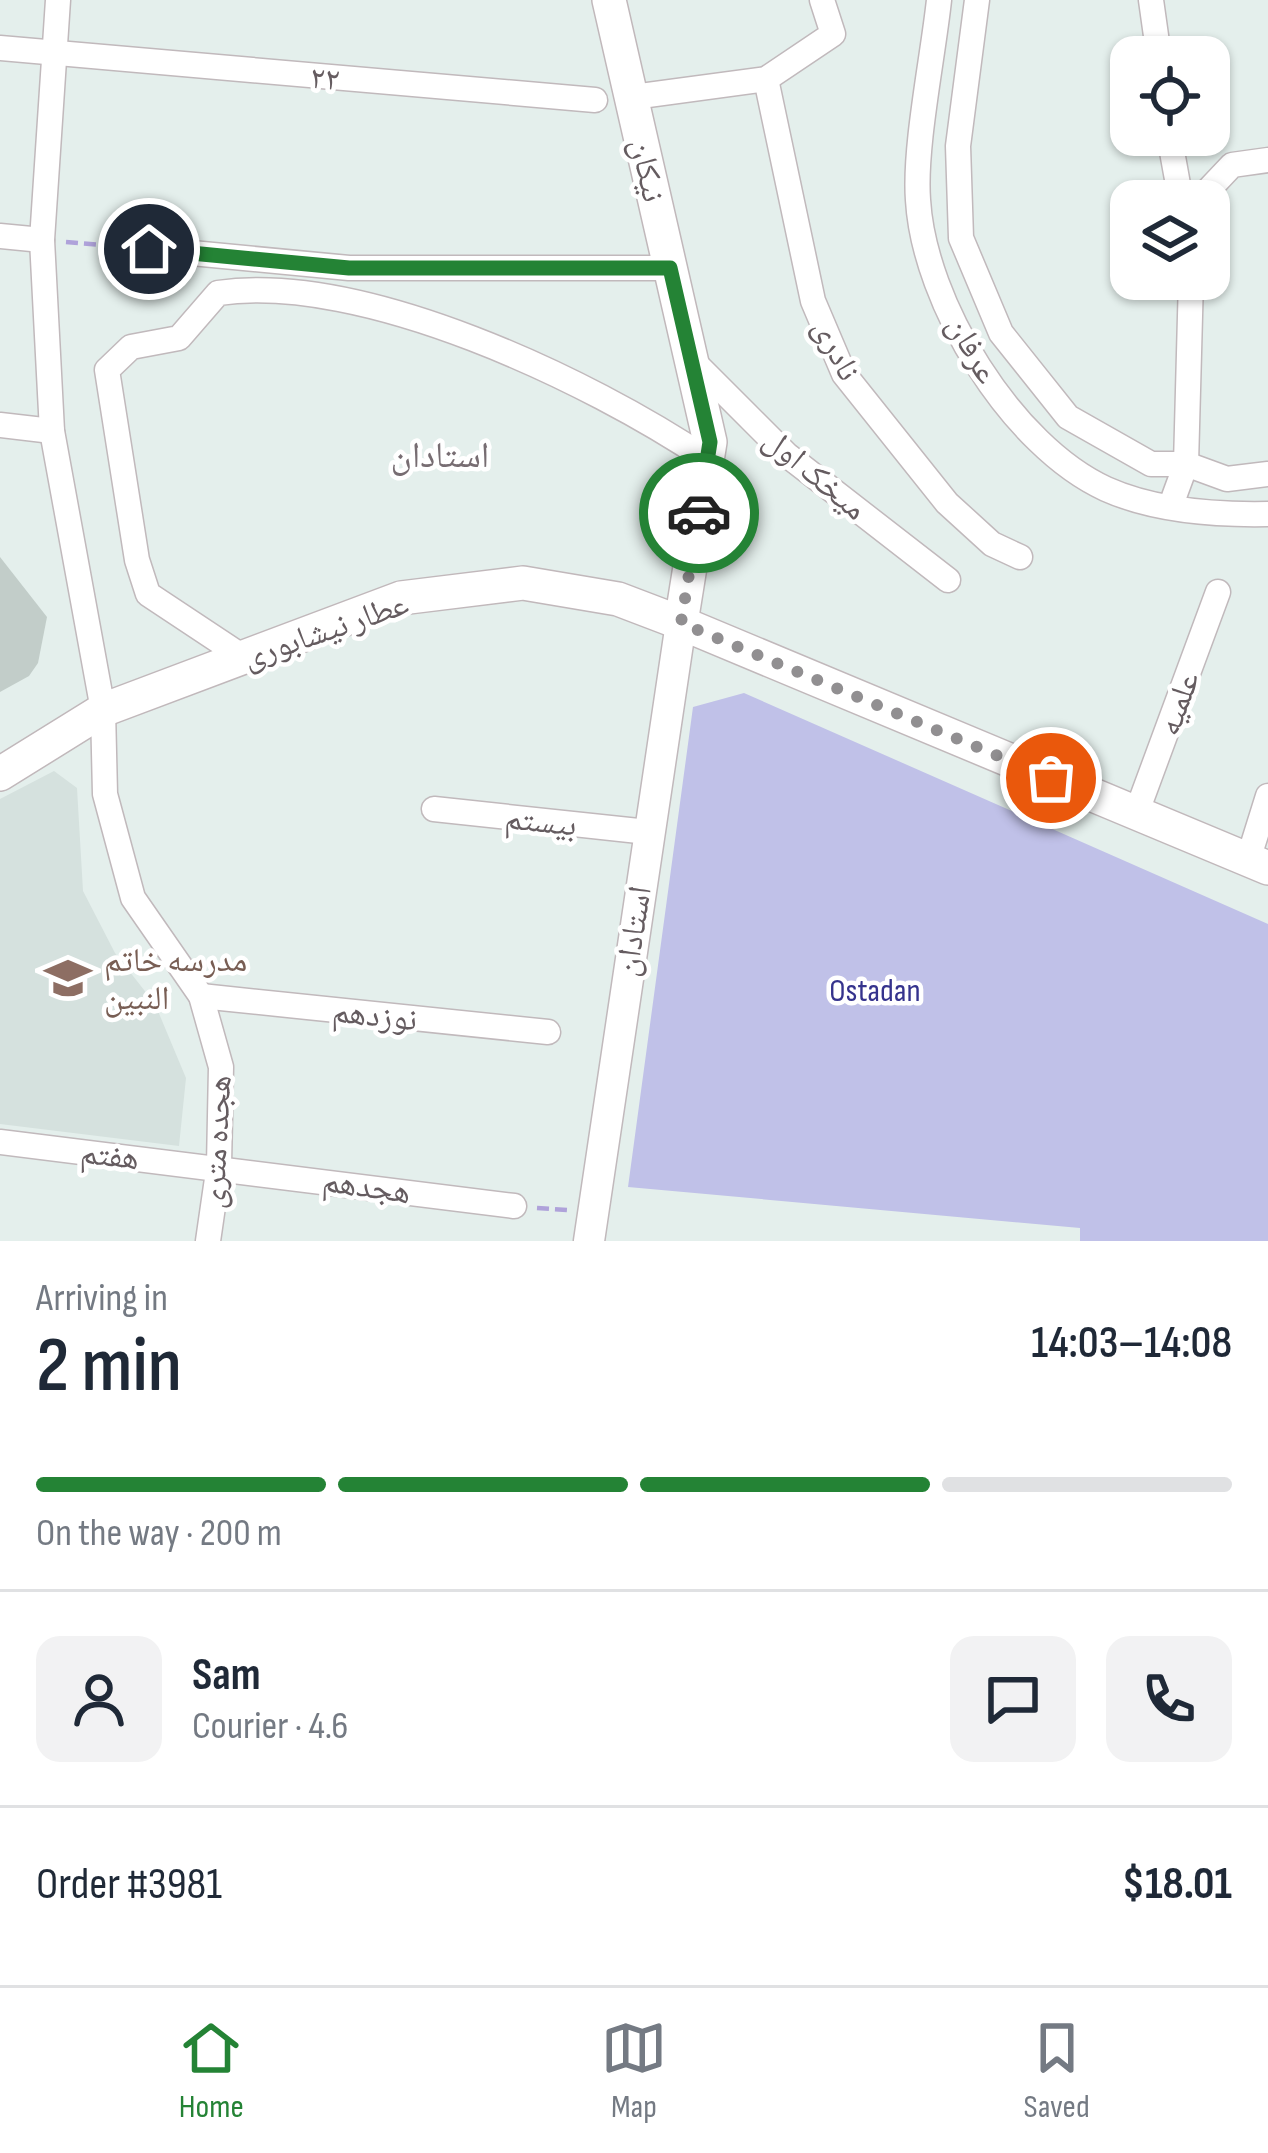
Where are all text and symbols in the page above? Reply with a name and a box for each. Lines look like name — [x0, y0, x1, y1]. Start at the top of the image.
map controls — [1110, 36, 1230, 300]
button: locate — [1110, 36, 1230, 156]
street label: ۲۲ — [308, 58, 341, 100]
street label: نیکان — [621, 135, 673, 206]
button: layers — [1110, 180, 1230, 300]
pin — [98, 198, 200, 300]
icon: home — [116, 216, 182, 282]
street label: عرفان — [937, 309, 1007, 391]
street label: نادری — [804, 312, 869, 388]
street label: میخک اول — [755, 420, 875, 529]
district label: استادان — [391, 435, 489, 478]
courier — [639, 453, 759, 573]
icon: car — [666, 480, 732, 546]
street label: عطار نیشابوری — [238, 584, 414, 678]
street label: علمیه — [1149, 666, 1209, 741]
pin — [1000, 727, 1102, 829]
icon: bag — [1018, 745, 1084, 811]
street label: بیستم — [503, 798, 579, 847]
street label: استادان — [607, 883, 661, 979]
place label: مدرسه خاتم النبین — [104, 941, 247, 1019]
school or university icon: مدرسه خاتم النبین — [43, 953, 93, 1003]
park label: Ostadan — [829, 971, 921, 1011]
street label: نوزدهم — [330, 992, 419, 1041]
street label: هجده متری — [194, 1074, 240, 1210]
street label: هفتم — [78, 1133, 141, 1180]
street label: هجدهم — [320, 1161, 413, 1214]
text: Arriving in — [36, 1275, 168, 1322]
text: 14:03–14:08 — [1031, 1316, 1232, 1371]
text: 2 min — [36, 1320, 182, 1413]
text: On the way · 200 m — [36, 1510, 282, 1557]
button: person — [36, 1636, 162, 1762]
button: chat — [950, 1636, 1076, 1762]
button: phone — [1106, 1636, 1232, 1762]
text: Sam — [192, 1648, 261, 1703]
text: Courier · 4.6 — [192, 1703, 348, 1750]
text: Order #3981 — [36, 1857, 222, 1912]
text: $18.01 — [1122, 1857, 1232, 1912]
tab: Home — [178, 2015, 244, 2127]
tab: Map — [601, 2015, 667, 2127]
tab: Saved — [1024, 2015, 1090, 2127]

